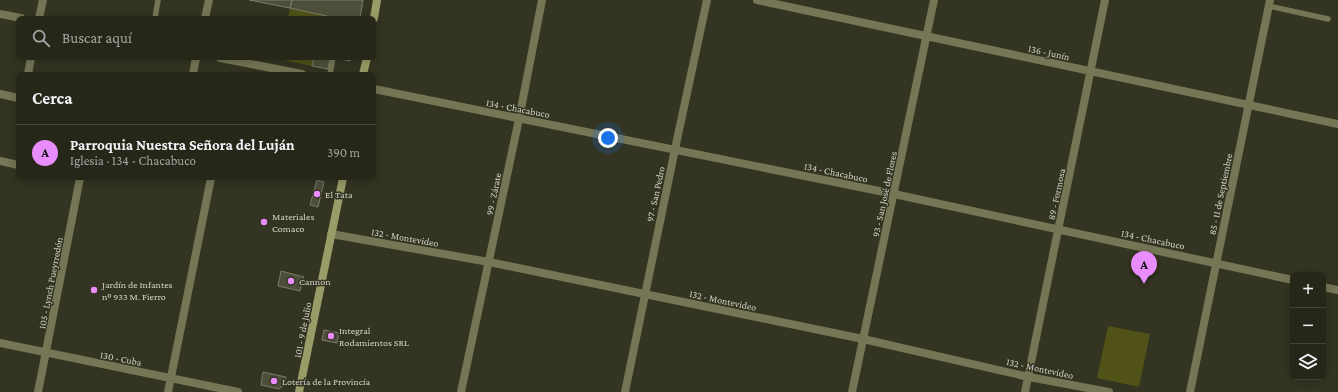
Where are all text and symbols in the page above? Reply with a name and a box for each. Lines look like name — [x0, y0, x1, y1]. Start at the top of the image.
search box — [16, 16, 376, 60]
icon: search — [30, 27, 52, 49]
text: Buscar aquí — [62, 30, 132, 46]
street label: 136 - Junín — [1027, 43, 1071, 62]
text: Cerca — [32, 89, 72, 108]
street label: 134 - Chacabuco — [485, 97, 551, 120]
your location — [598, 128, 618, 148]
text: Parroquia Nuestra Señora del Luján — [70, 137, 295, 153]
text: A — [41, 145, 49, 160]
text: 390 m — [327, 145, 360, 160]
street label: 93 - San José de Flores — [870, 150, 899, 238]
street label: 85 - 11 de Septiembre — [1206, 152, 1235, 236]
text: Iglesia · 134 - Chacabuco — [70, 153, 196, 168]
street label: 134 - Chacabuco — [803, 160, 869, 185]
street label: 97 - San Pedro — [644, 165, 667, 223]
street label: 89 - Formosa — [1046, 167, 1067, 221]
street label: 99 - Zárate — [484, 171, 503, 216]
marker: El Tata — [312, 189, 322, 199]
place label: El Tata — [325, 189, 353, 200]
place label: Materiales Comaco — [272, 211, 314, 234]
marker: Materiales Comaco — [259, 217, 269, 227]
street label: 132 - Montevideo — [370, 226, 440, 249]
street label: 134 - Chacabuco — [1120, 227, 1186, 252]
street label: 105 - Lynch Pueyrredón — [36, 236, 65, 330]
pin: A — [1131, 251, 1157, 284]
map controls — [1290, 272, 1326, 380]
button: + — [1290, 272, 1326, 308]
marker: Cannon — [286, 276, 296, 286]
place label: Cannon — [299, 276, 331, 287]
place label: Jardín de Infantes nº 933 M. Fierro — [101, 279, 173, 302]
marker: Jardín de Infantes nº 933 M. Fierro — [89, 285, 99, 295]
street label: 132 - Montevideo — [688, 288, 757, 313]
street label: 101 - 9 de Julio — [292, 301, 313, 359]
button: − — [1290, 308, 1326, 344]
place label: Integral Rodamientos SRL — [339, 325, 409, 348]
marker: Integral Rodamientos SRL — [326, 331, 336, 341]
button: layers — [1290, 344, 1326, 380]
street label: 130 - Cuba — [99, 349, 143, 368]
street label: 132 - Montevideo — [1005, 356, 1074, 381]
marker: Lotería de la Provincía — [269, 376, 279, 386]
place label: Lotería de la Provincía — [282, 376, 371, 387]

